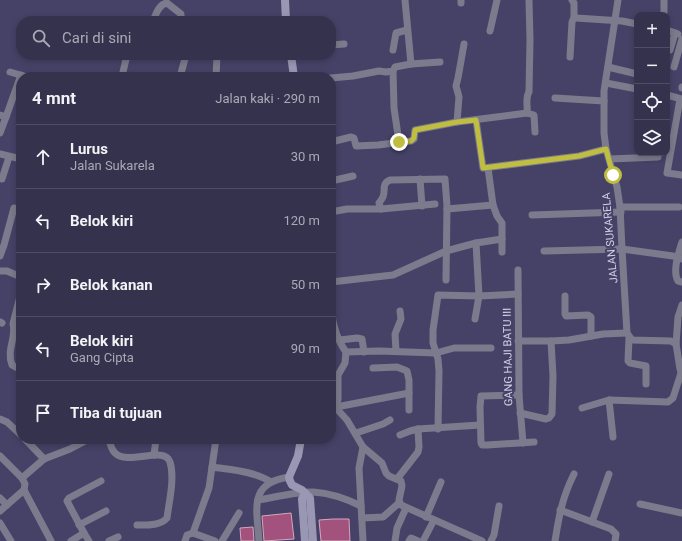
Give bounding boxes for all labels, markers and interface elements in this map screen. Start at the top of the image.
map controls [634,12,670,156]
button: + [634,12,670,48]
search box [16,16,336,60]
icon: search [30,27,52,49]
text: Cari di sini [62,29,132,47]
button: − [634,48,670,84]
button: locate [634,84,670,120]
text: 4 mnt [32,88,76,108]
text: Jalan kaki · 290 m [215,91,320,106]
button: layers [634,120,670,156]
route end [390,133,408,151]
text: Lurus [70,140,108,158]
icon: ahead [32,146,54,168]
text: 30 m [291,149,320,164]
text: Jalan Sukarela [70,158,155,173]
route start [604,166,622,184]
street label: JALAN SUKARELA [599,191,620,284]
icon: left [32,210,54,232]
text: Belok kiri [70,212,133,230]
text: 120 m [283,213,320,228]
icon: right [32,274,54,296]
text: Belok kanan [70,276,153,294]
text: 50 m [291,277,320,292]
street label: GANG HAJI BATU III [501,308,515,406]
text: Belok kiri [70,332,133,350]
icon: left [32,338,54,360]
text: 90 m [291,341,320,356]
text: Gang Cipta [70,350,134,365]
icon: arrive [32,402,54,424]
text: Tiba di tujuan [70,404,162,422]

